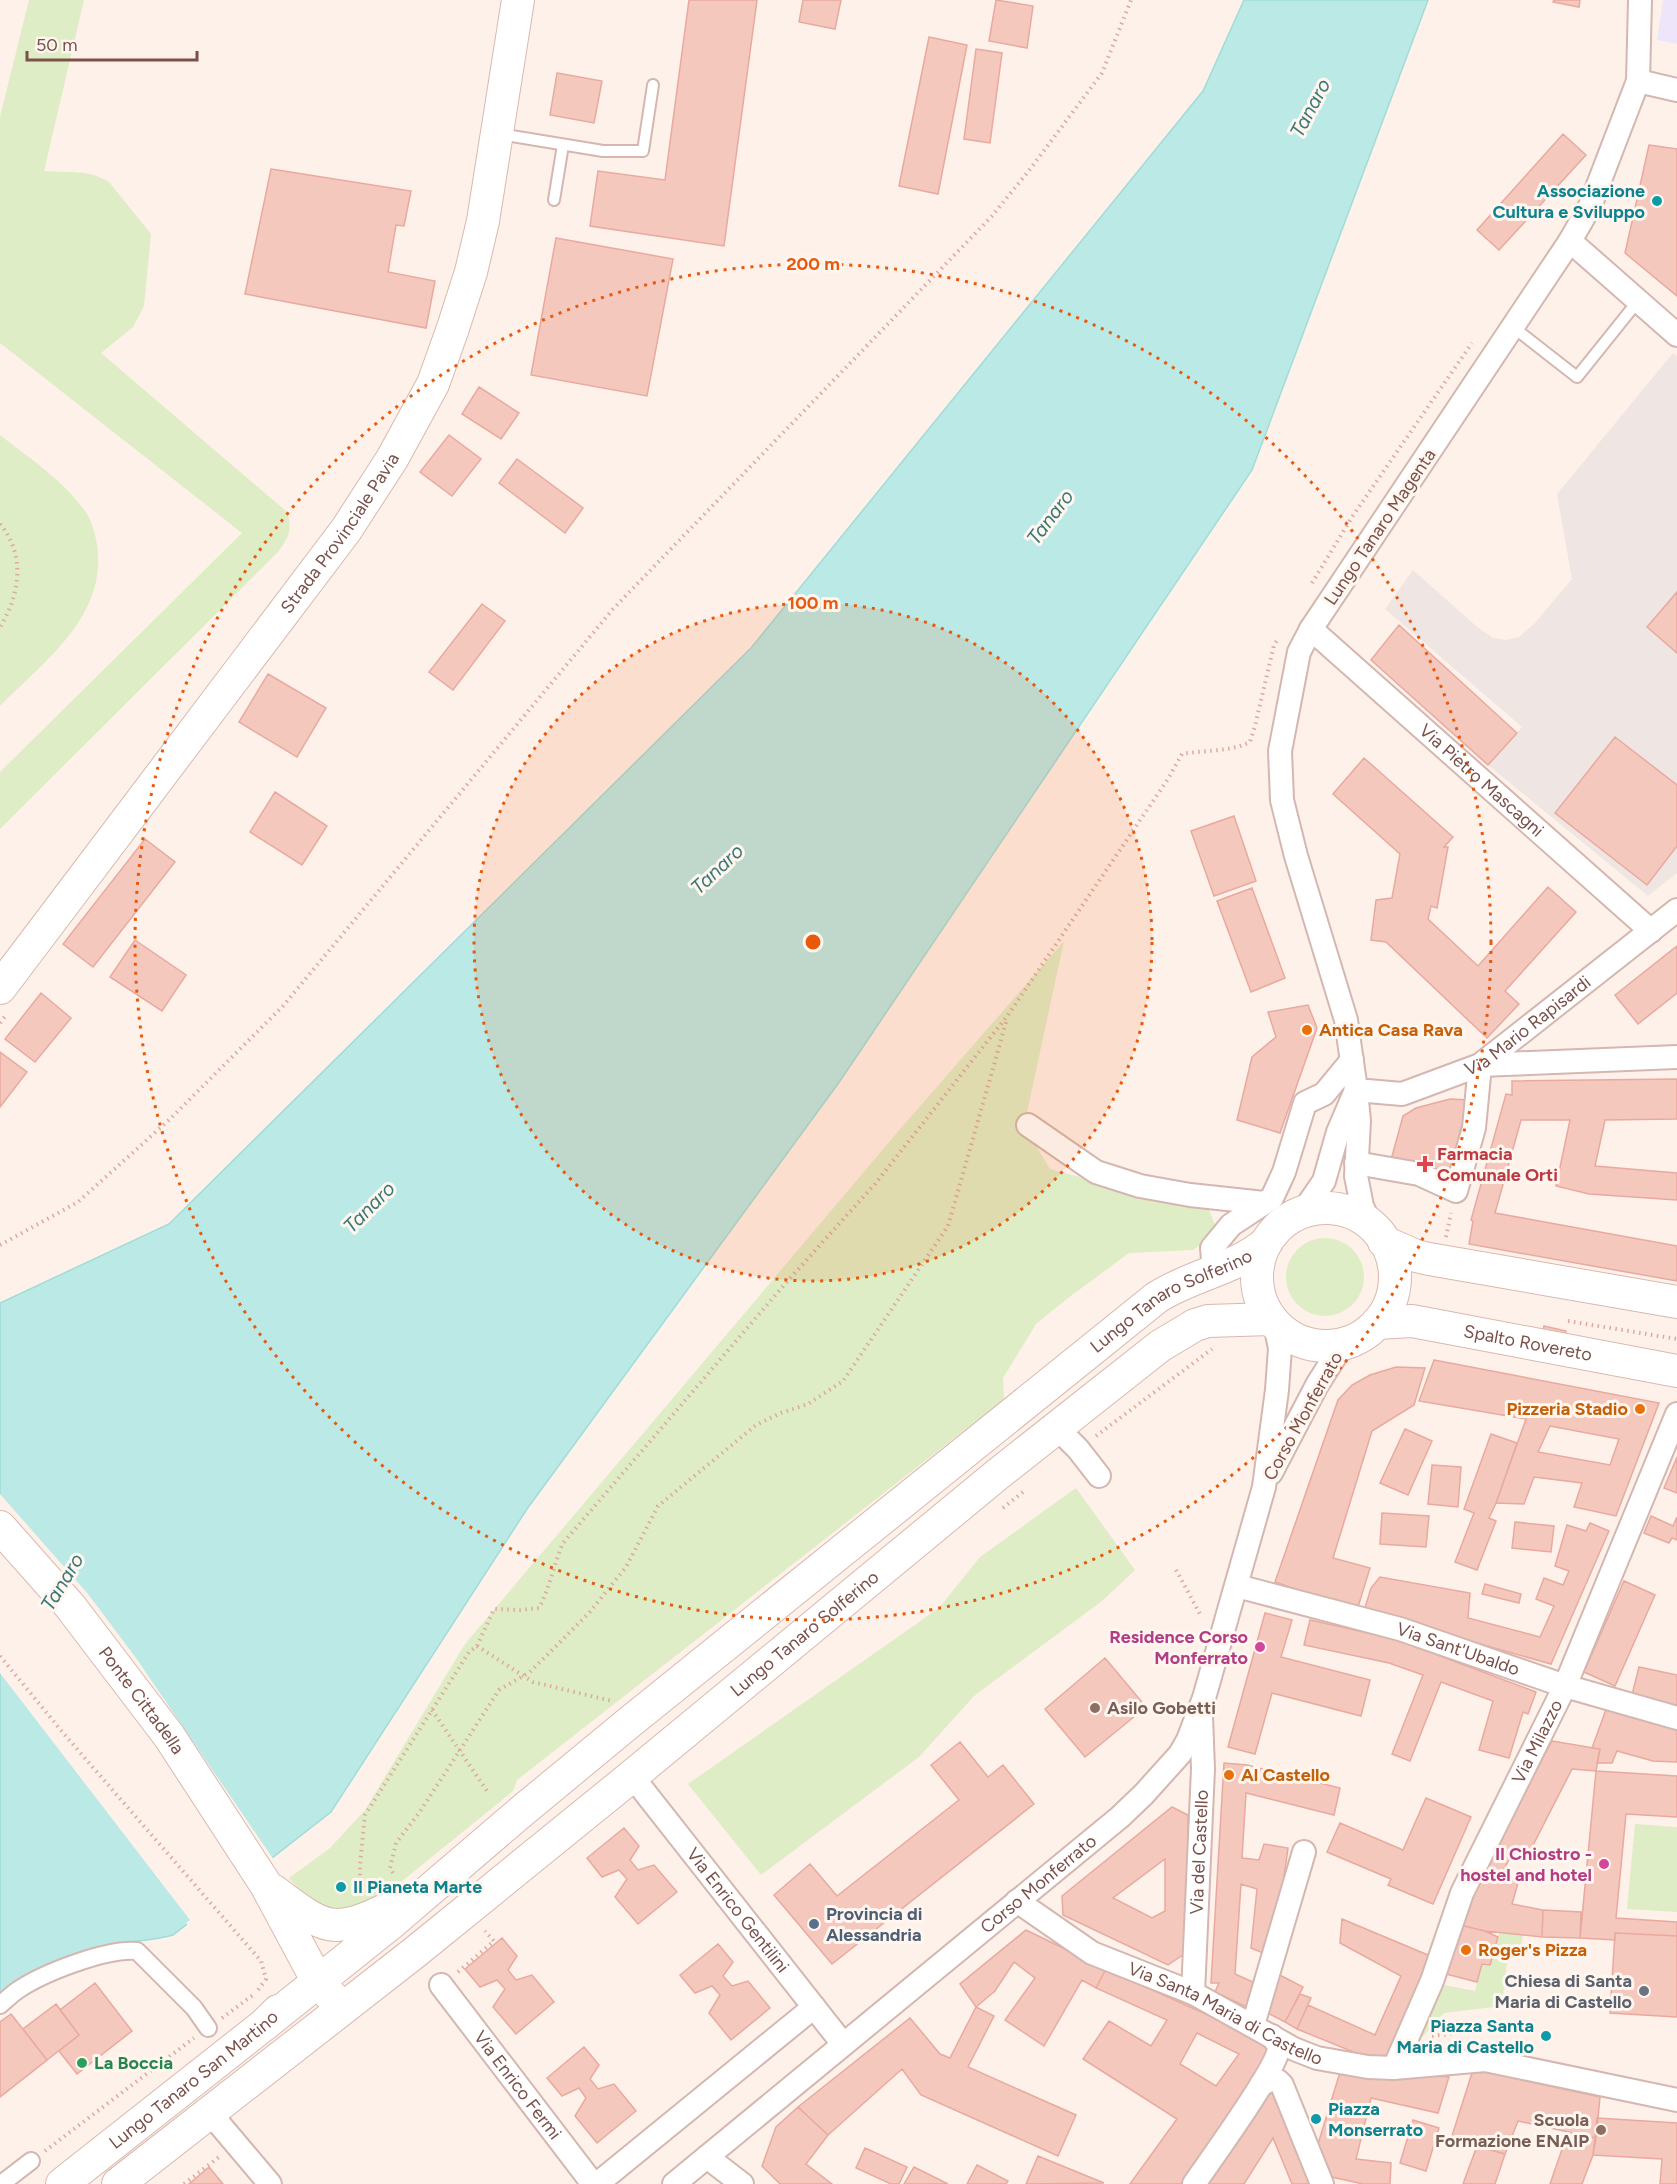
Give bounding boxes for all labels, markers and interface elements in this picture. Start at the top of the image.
scale bar [27,24,196,62]
text: 50 m [36,34,78,56]
water label: Tanaro [1285,74,1336,141]
place label: Associazione Cultura e Sviluppo [1492,180,1645,223]
marker: Associazione Cultura e Sviluppo [1650,194,1664,208]
text: 200 m [786,253,840,275]
street label: Lungo Tanaro Magenta [1319,445,1441,609]
street label: Strada Provinciale Pavia [276,449,404,618]
water label: Tanaro [1021,484,1079,549]
text: 100 m [788,592,838,614]
street label: Via Pietro Mascagni [1415,719,1548,841]
water label: Tanaro [686,839,748,899]
centre of rings [803,932,823,952]
street label: Via Mario Rapisardi [1462,971,1595,1081]
place label: Antica Casa Rava [1319,1019,1463,1041]
marker: Antica Casa Rava [1300,1023,1314,1037]
place label: Farmacia Comunale Orti [1437,1143,1558,1186]
marker: Farmacia Comunale Orti [1418,1157,1432,1171]
water label: Tanaro [338,1176,400,1238]
street label: Lungo Tanaro Solferino [1086,1244,1256,1358]
street label: Spalto Rovereto [1462,1320,1594,1366]
street label: Corso Monferrato [1259,1348,1347,1484]
place label: Pizzeria Stadio [1506,1398,1628,1420]
marker: Pizzeria Stadio [1633,1402,1647,1416]
water label: Tanaro [36,1549,89,1615]
street label: Lungo Tanaro Solferino [726,1566,883,1701]
street label: Via Sant'Ubaldo [1394,1618,1522,1680]
place label: Residence Corso Monferrato [1109,1626,1248,1669]
marker: Residence Corso Monferrato [1253,1640,1267,1654]
street label: Ponte Cittadella [94,1642,189,1758]
street label: Via Milazzo [1507,1696,1567,1787]
place label: Asilo Gobetti [1107,1697,1216,1719]
marker: Asilo Gobetti [1088,1701,1102,1715]
place label: Al Castello [1241,1764,1330,1786]
marker: Al Castello [1222,1768,1236,1782]
street label: Via del Castello [1186,1789,1213,1915]
street label: Corso Monferrato [976,1830,1101,1938]
street label: Via Enrico Gentilini [682,1843,794,1977]
place label: Il Chiostro - hostel and hotel [1460,1843,1592,1886]
marker: Il Chiostro - hostel and hotel [1597,1857,1611,1871]
place label: Il Pianeta Marte [353,1876,482,1898]
marker: Il Pianeta Marte [334,1880,348,1894]
place label: Provincia di Alessandria [826,1903,923,1946]
marker: Provincia di Alessandria [807,1917,821,1931]
place label: Roger's Pizza [1478,1939,1587,1961]
marker: Roger's Pizza [1459,1943,1473,1957]
street label: Via Santa Maria di Castello [1125,1957,1326,2070]
place label: Chiesa di Santa Maria di Castello [1494,1970,1632,2013]
marker: Chiesa di Santa Maria di Castello [1637,1984,1651,1998]
street label: Lungo Tanaro San Martino [105,2006,283,2154]
place label: Piazza Santa Maria di Castello [1396,2015,1534,2058]
street label: Via Enrico Fermi [469,2026,566,2144]
marker: Piazza Santa Maria di Castello [1539,2029,1553,2043]
place label: La Boccia [94,2052,173,2074]
marker: La Boccia [75,2056,89,2070]
place label: Piazza Monserrato [1328,2098,1423,2141]
place label: Scuola Formazione ENAIP [1435,2109,1589,2152]
marker: Piazza Monserrato [1309,2112,1323,2126]
marker: Scuola Formazione ENAIP [1594,2123,1608,2137]

